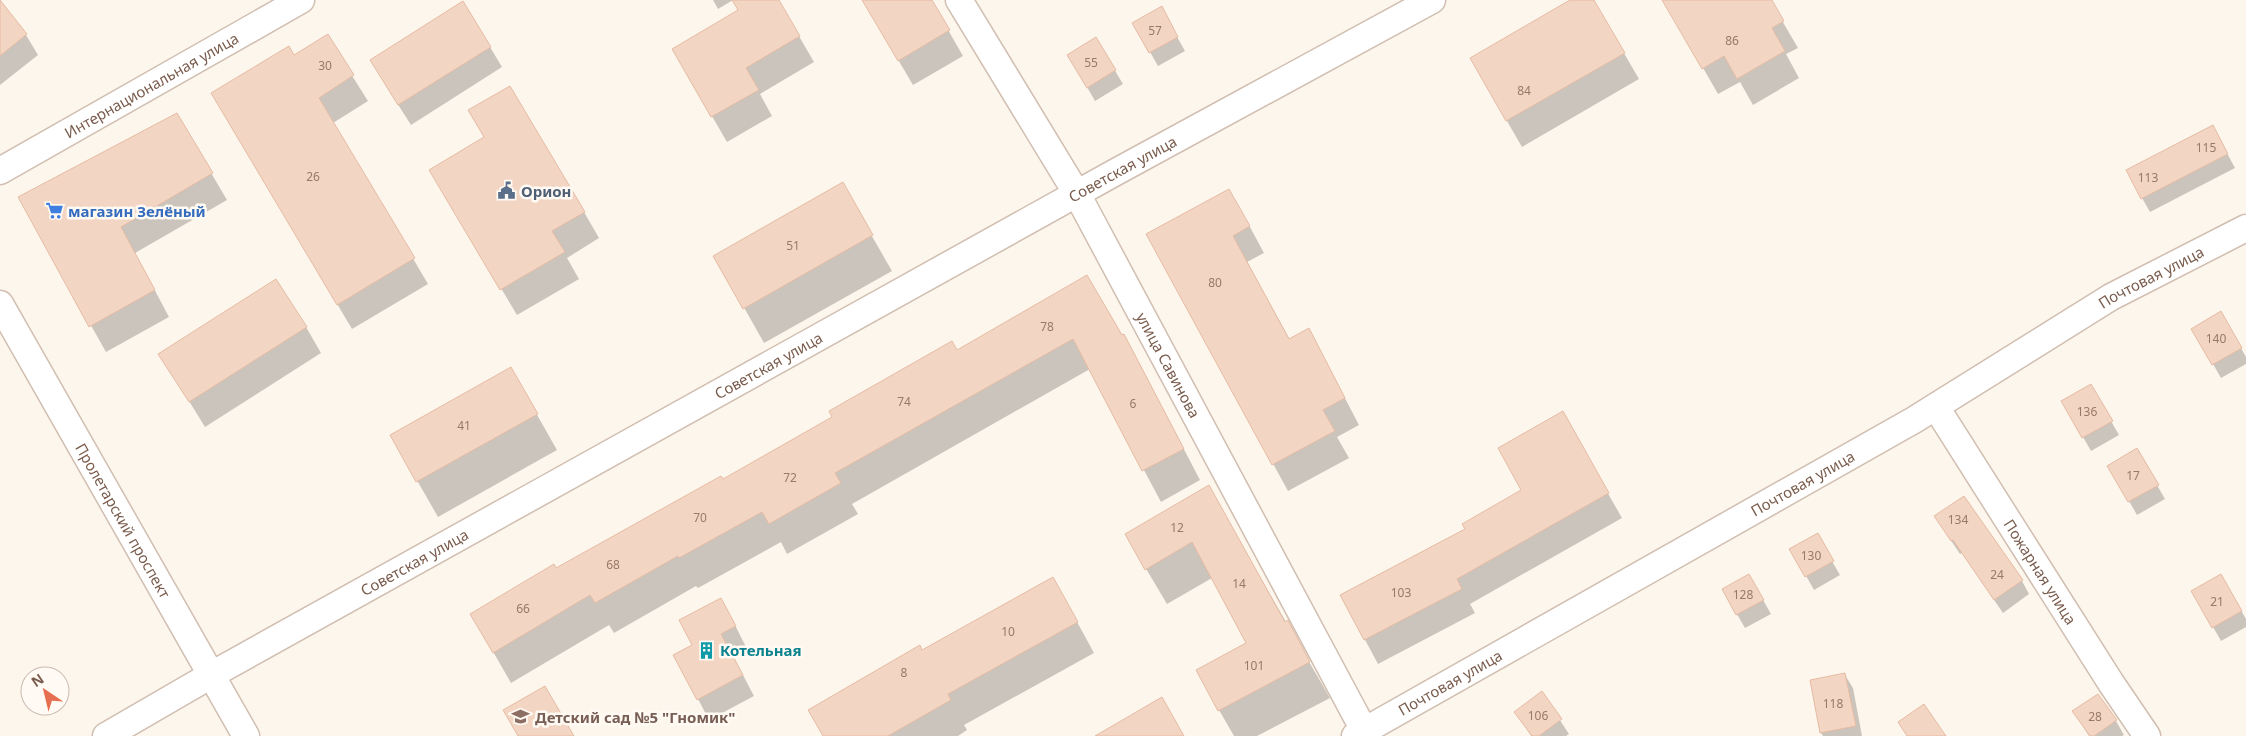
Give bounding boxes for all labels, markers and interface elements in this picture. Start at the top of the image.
house number: 57 [1148,22,1162,39]
street label: Интернациональная улица [61,28,242,142]
house number: 86 [1725,32,1739,49]
house number: 55 [1084,54,1098,71]
house number: 30 [318,57,332,74]
house number: 84 [1517,82,1531,99]
street label: Советская улица [1065,131,1180,206]
house number: 115 [2196,139,2216,156]
house number: 26 [306,168,320,185]
house number: 113 [2138,169,2158,186]
public building icon: Орион [497,181,517,201]
place label: Орион [521,181,571,201]
supermarket icon: магазин Зелёный [44,201,64,221]
place label: магазин Зелёный [68,201,206,221]
house number: 51 [786,237,800,254]
street label: Почтовая улица [2094,241,2207,313]
house number: 80 [1208,274,1222,291]
street label: улица Савинова [1132,309,1205,421]
house number: 78 [1040,318,1054,335]
street label: Советская улица [711,327,826,403]
house number: 140 [2206,330,2226,347]
house number: 74 [897,393,911,410]
house number: 6 [1130,395,1137,412]
house number: 136 [2077,403,2097,420]
house number: 41 [457,417,471,434]
street label: Пролетарский проспект [71,439,175,601]
street label: Почтовая улица [1747,446,1858,520]
house number: 17 [2126,467,2140,484]
house number: 72 [783,469,797,486]
house number: 70 [693,509,707,526]
house number: 134 [1948,511,1968,528]
street label: Пожарная улица [2000,515,2081,628]
house number: 12 [1170,519,1184,536]
street label: Советская улица [357,524,472,600]
house number: 130 [1801,547,1821,564]
house number: 68 [606,556,620,573]
house number: 24 [1990,566,2004,583]
house number: 14 [1232,575,1246,592]
house number: 103 [1391,584,1411,601]
house number: 128 [1733,586,1753,603]
house number: 21 [2210,593,2224,610]
house number: 66 [516,600,530,617]
house number: 10 [1001,623,1015,640]
building icon: Котельная [696,640,716,660]
place label: Котельная [720,640,802,660]
street label: Почтовая улица [1394,645,1505,720]
house number: 101 [1244,657,1264,674]
house number: 8 [901,664,908,681]
north arrow [20,666,70,716]
text: N [27,669,47,691]
house number: 118 [1823,695,1843,712]
school or university icon: Детский сад №5 "Гномик" [511,707,531,727]
place label: Детский сад №5 "Гномик" [535,707,735,727]
house number: 106 [1528,707,1548,724]
house number: 28 [2088,708,2102,725]

